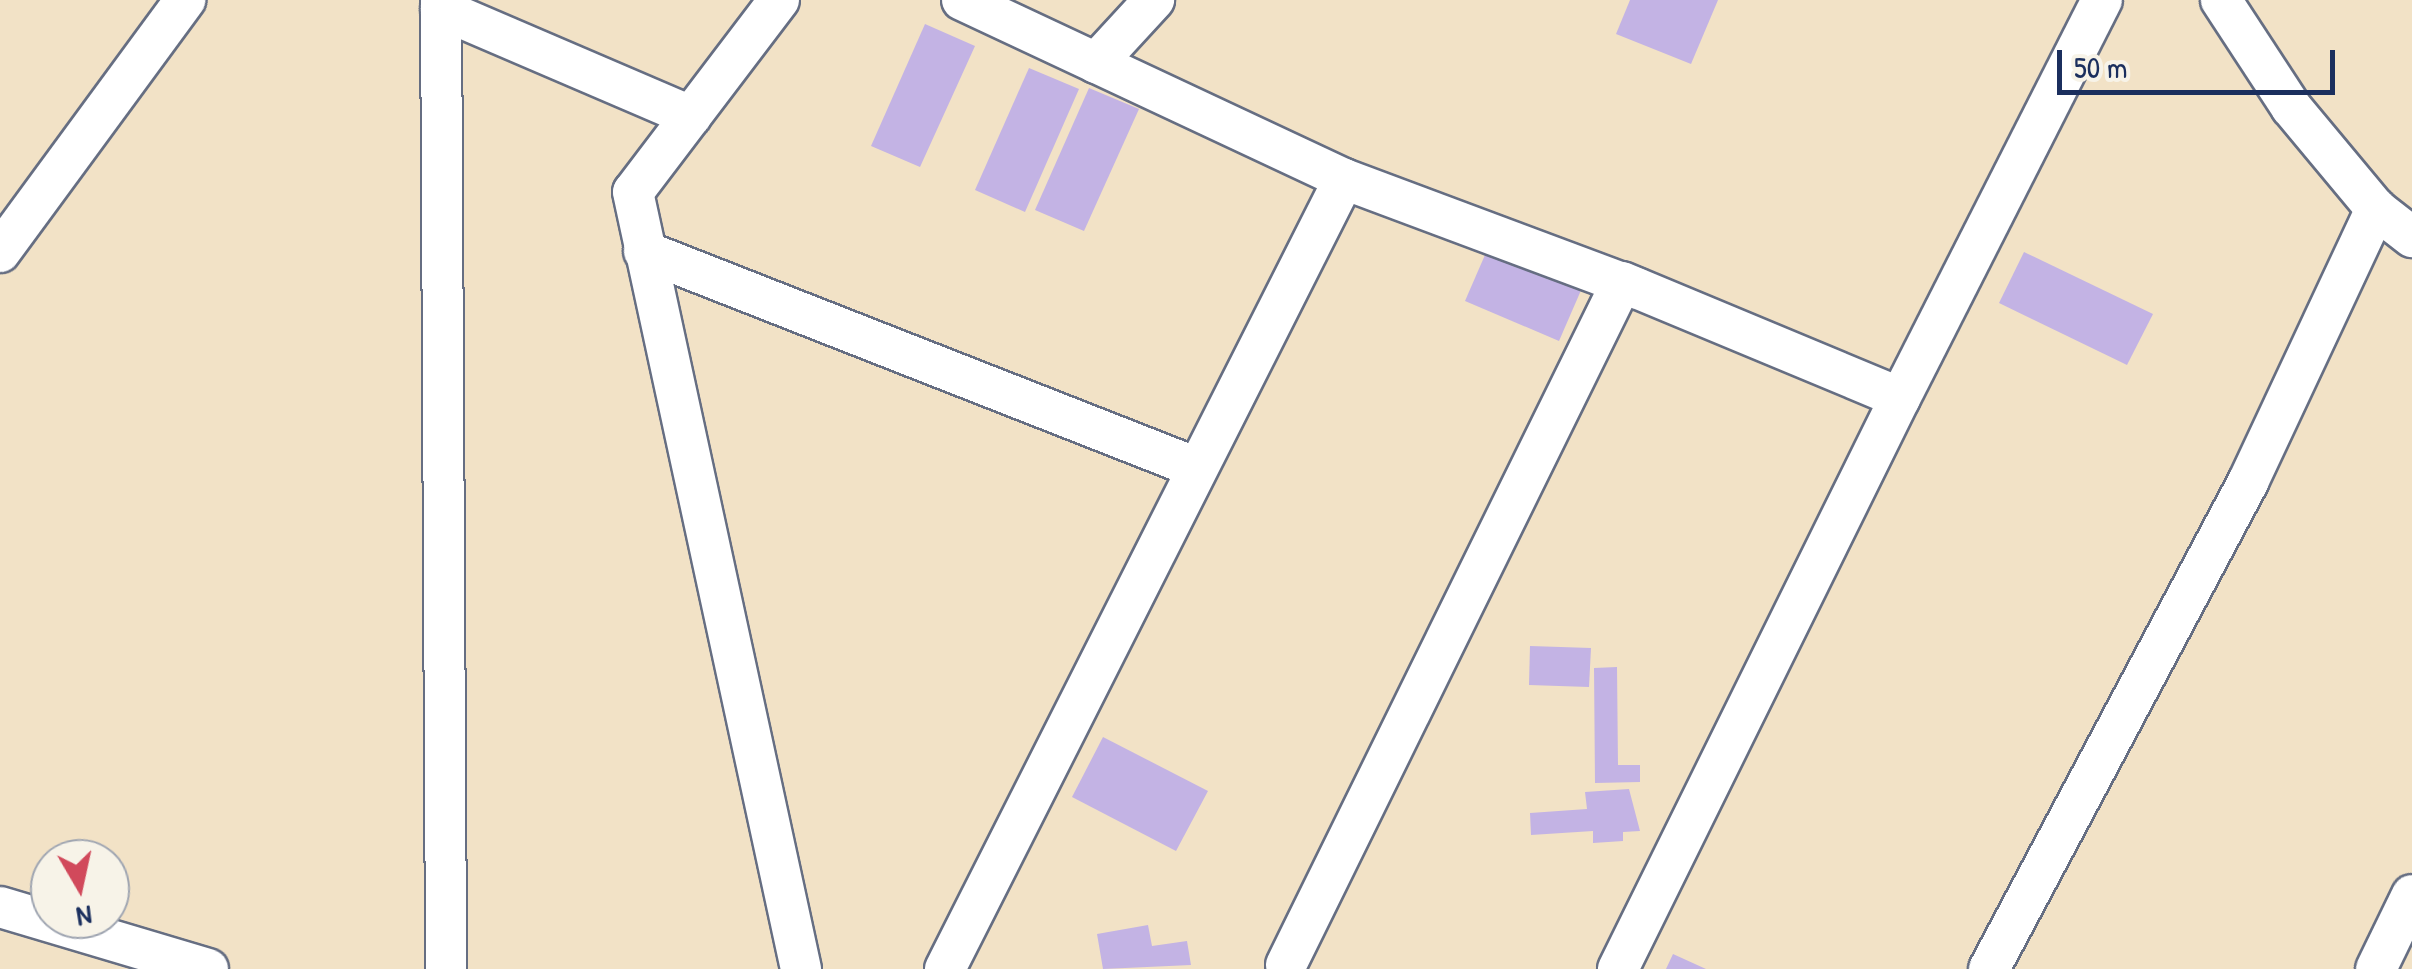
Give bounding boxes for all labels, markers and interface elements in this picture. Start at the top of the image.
scale bar [2062,30,2340,92]
text: 50 m [2074,47,2127,87]
north arrow [30,839,130,939]
text: N [74,897,95,937]

